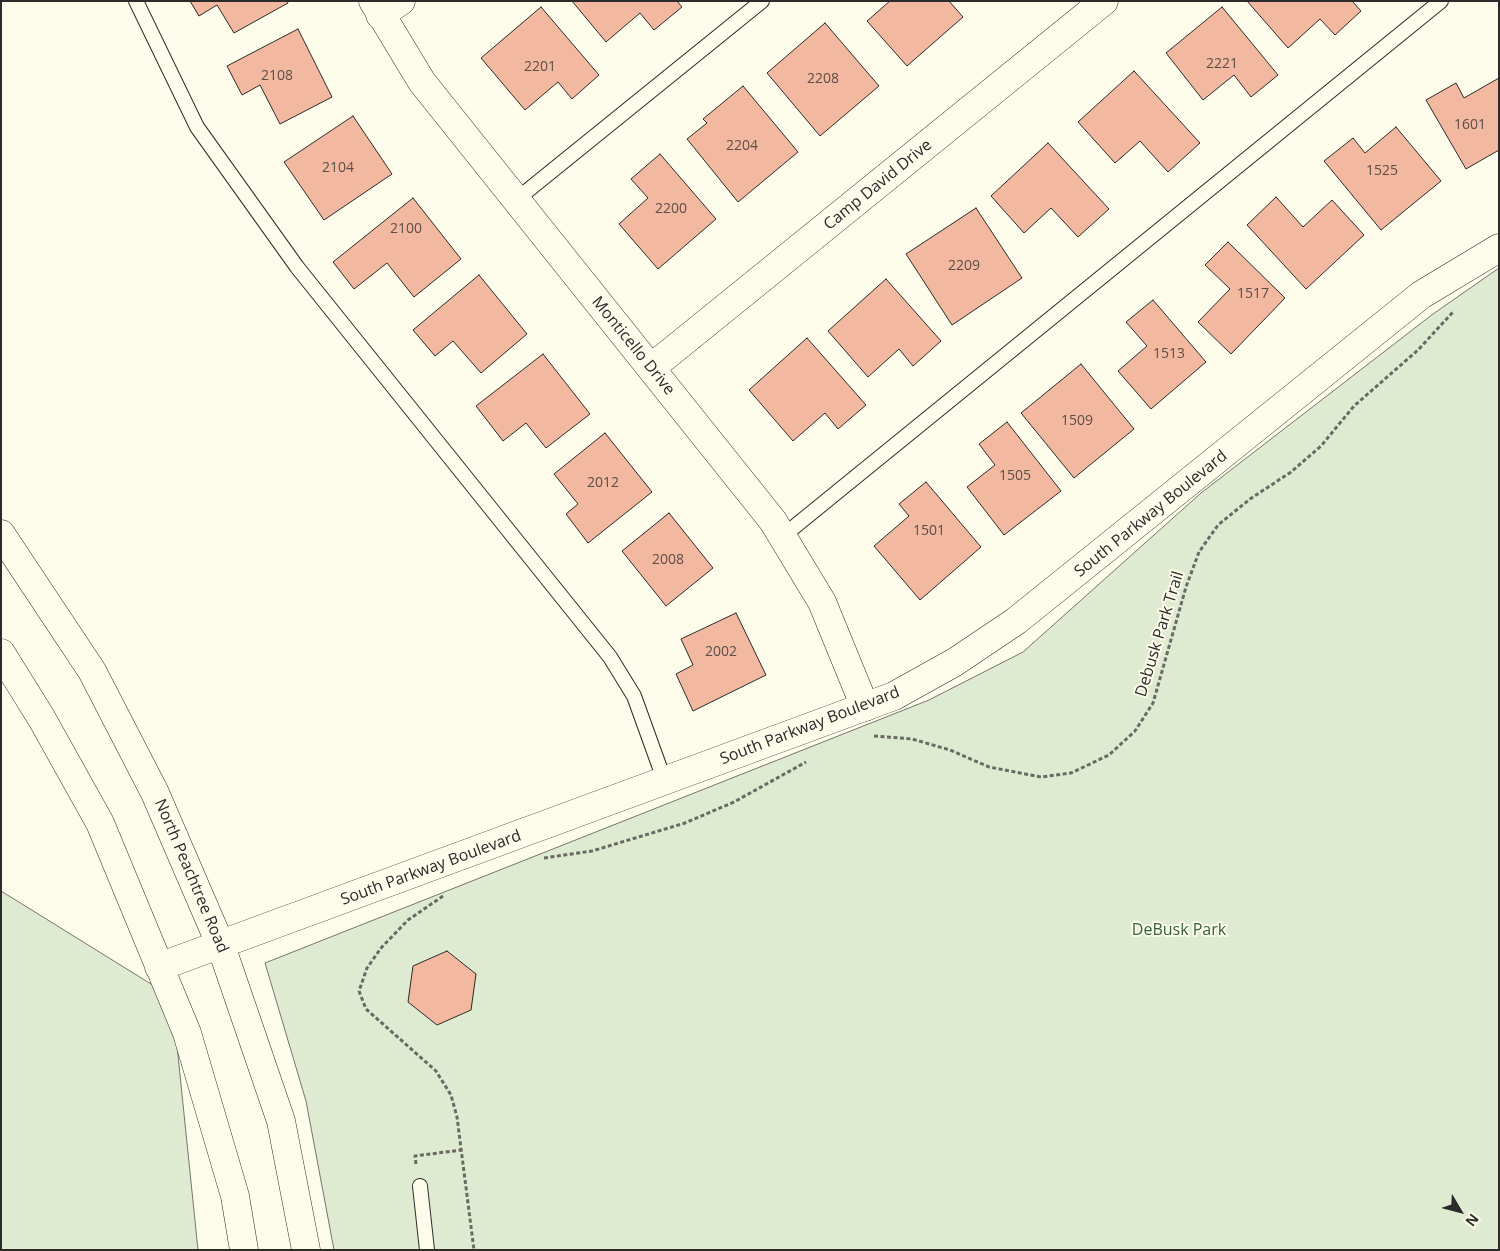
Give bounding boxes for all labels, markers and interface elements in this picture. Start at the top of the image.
house number: 2221 [1206,56,1238,72]
house number: 2201 [524,59,556,75]
house number: 2108 [261,68,293,84]
house number: 2208 [807,71,839,87]
house number: 1601 [1454,117,1486,133]
street label: Camp David Drive [820,136,936,234]
house number: 2204 [726,138,758,154]
house number: 2104 [322,160,354,176]
house number: 1525 [1366,163,1398,179]
house number: 2200 [655,201,687,217]
house number: 2100 [390,221,422,237]
house number: 2209 [948,258,980,274]
house number: 1517 [1237,286,1269,302]
street label: Monticello Drive [587,293,679,399]
house number: 1513 [1153,346,1185,362]
house number: 1509 [1061,413,1093,429]
street label: South Parkway Boulevard [1071,446,1231,582]
house number: 1505 [999,468,1031,484]
house number: 2012 [587,475,619,491]
house number: 1501 [913,523,945,539]
house number: 2008 [652,552,684,568]
street label: Debusk Park Trail [1132,569,1188,699]
house number: 2002 [705,644,737,660]
street label: South Parkway Boulevard [717,683,903,769]
street label: North Peachtree Road [150,796,232,956]
street label: South Parkway Boulevard [338,826,524,910]
park label: DeBusk Park [1132,920,1226,940]
north arrow [1435,1186,1485,1236]
text: N [1461,1210,1483,1231]

